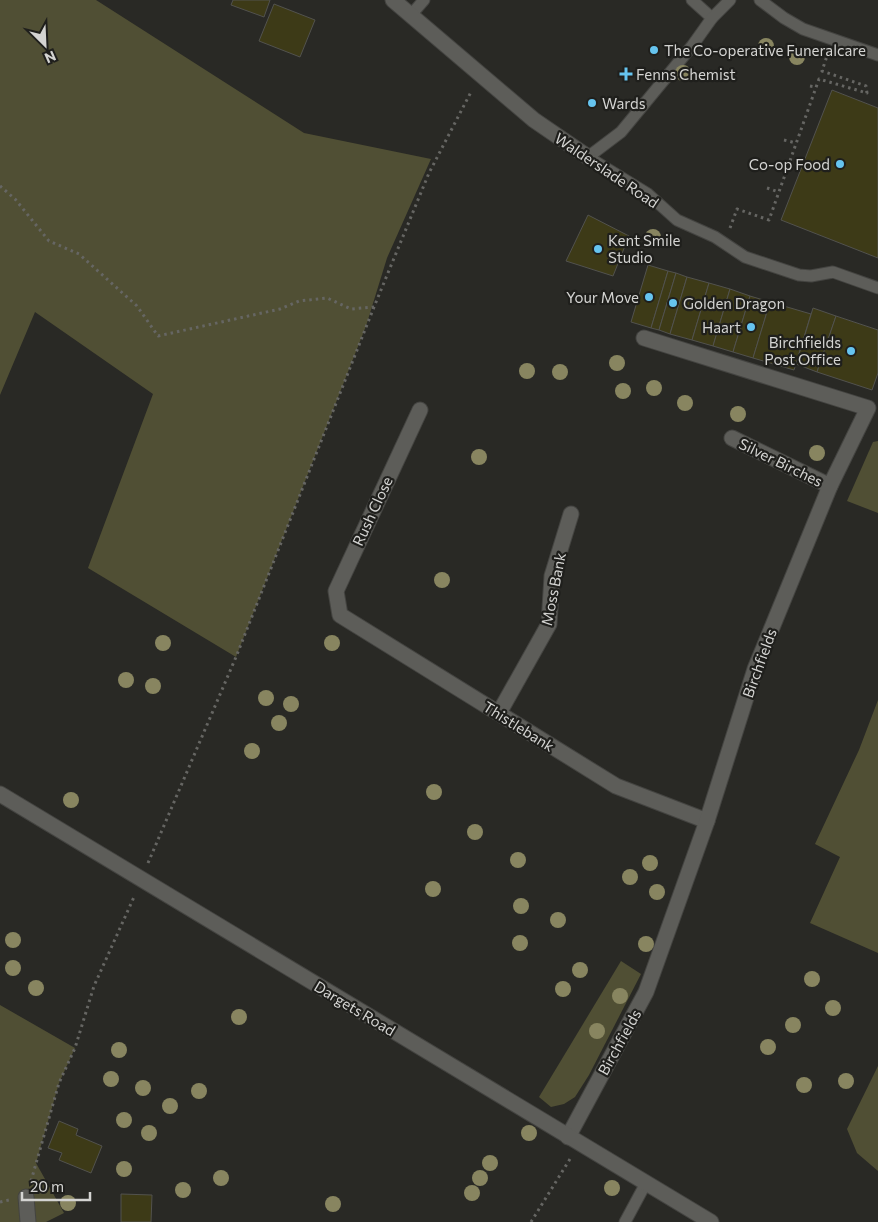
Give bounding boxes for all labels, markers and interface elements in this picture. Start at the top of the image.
north arrow [20,20,70,70]
place label: The Co-operative Funeralcare [664,41,866,59]
marker: The Co-operative Funeralcare [648,44,660,56]
text: N [42,47,59,67]
place label: Fenns Chemist [636,65,736,83]
marker: Fenns Chemist [620,68,632,80]
place label: Wards [602,94,646,112]
marker: Wards [586,97,598,109]
street label: Walderslade Road [552,129,662,211]
place label: Co-op Food [749,155,830,173]
marker: Co-op Food [834,158,846,170]
place label: Kent Smile Studio [608,231,681,266]
marker: Kent Smile Studio [592,243,604,255]
place label: Your Move [566,288,639,306]
marker: Your Move [643,291,655,303]
place label: Golden Dragon [683,294,785,312]
marker: Golden Dragon [667,297,679,309]
place label: Haart [702,318,741,336]
marker: Haart [745,321,757,333]
place label: Birchfields Post Office [764,333,841,368]
marker: Birchfields Post Office [845,345,857,357]
street label: Silver Birches [736,434,826,490]
street label: Rush Close [348,473,396,548]
street label: Moss Bank [537,551,569,627]
street label: Birchfields [738,626,780,700]
street label: Thistlebank [480,697,558,755]
street label: Dargets Road [311,977,399,1039]
street label: Birchfields [594,1006,644,1078]
scale bar [22,1170,90,1202]
text: 20 m [30,1177,64,1195]

